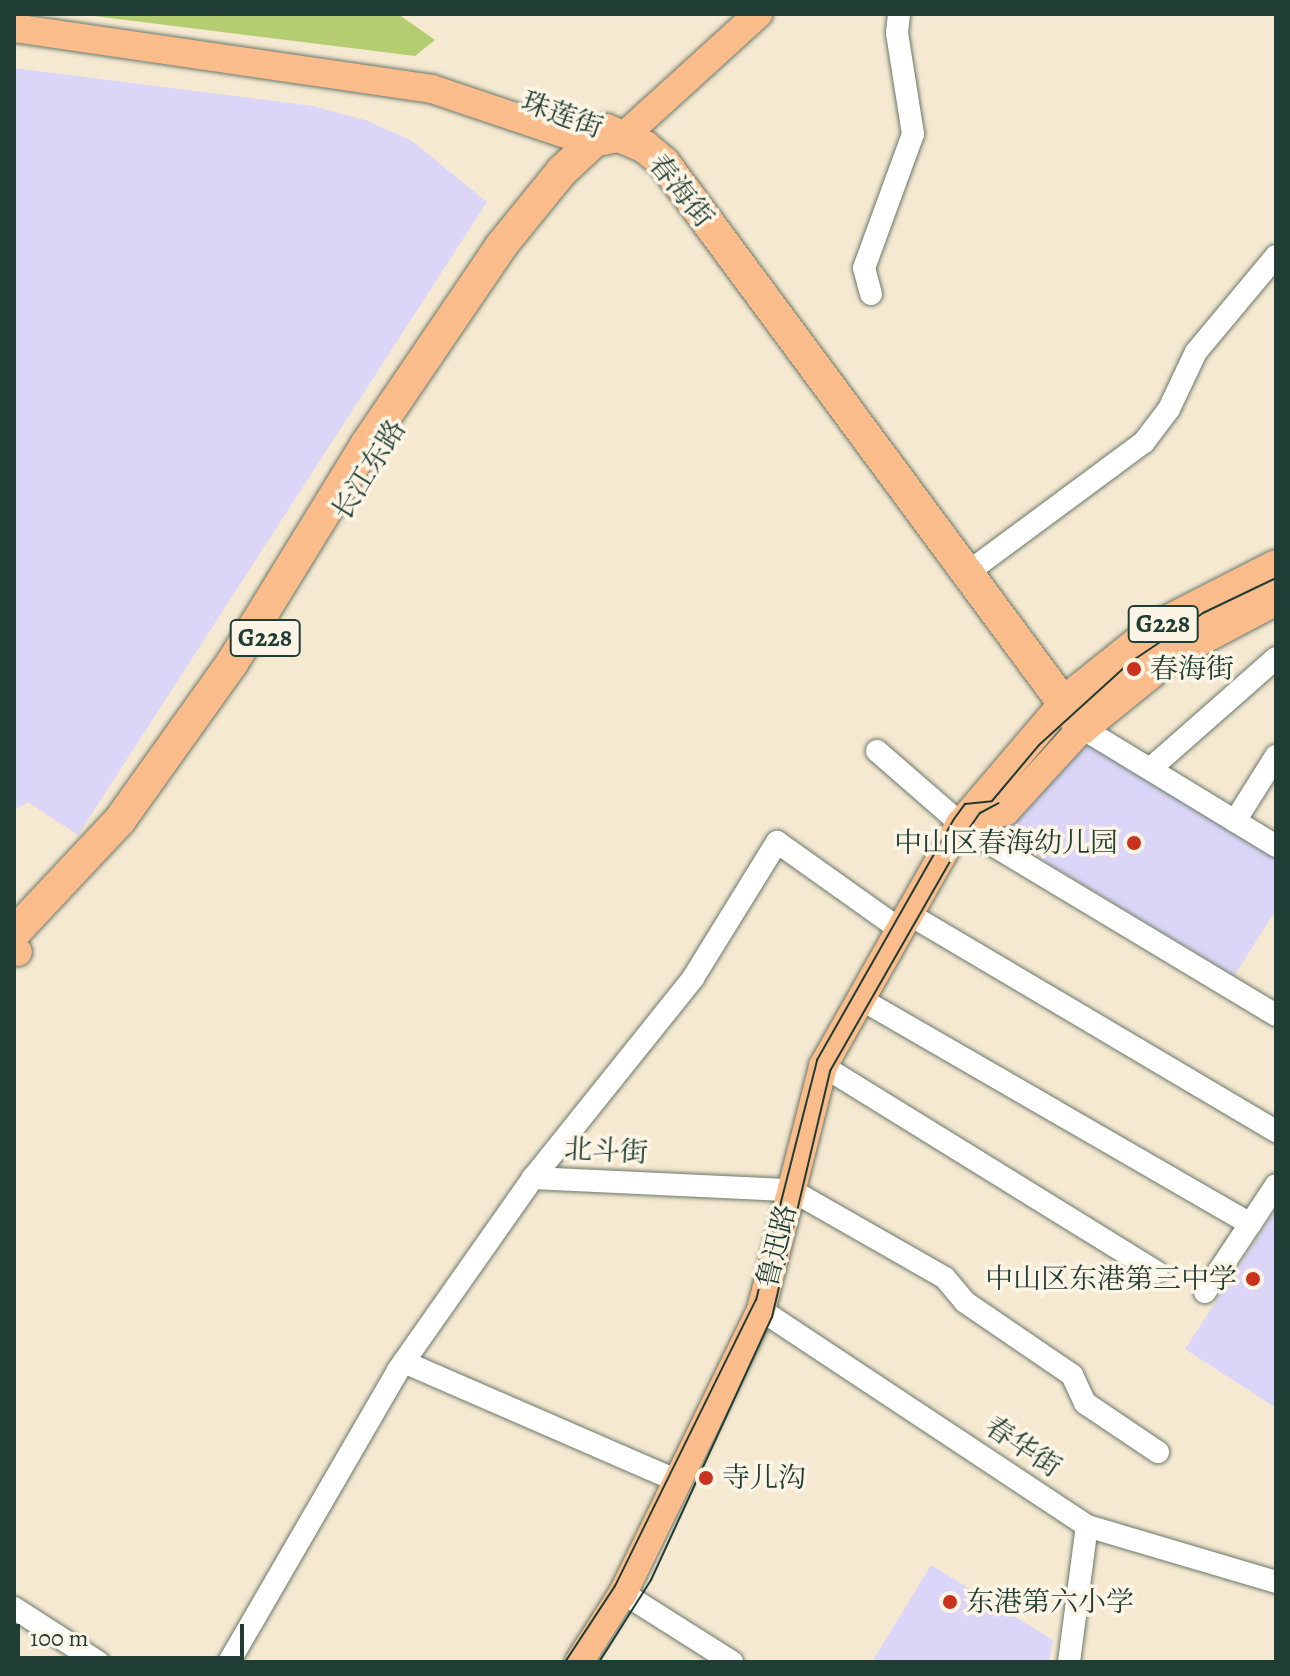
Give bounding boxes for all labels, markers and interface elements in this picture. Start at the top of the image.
street label: 珠莲街 [517,85,607,145]
street label: 春海街 [642,148,720,234]
street label: 长江东路 [325,414,413,526]
road number: G228 [1127,602,1199,646]
road number: G228 [229,616,301,660]
place label: 春海街 [1150,652,1234,686]
marker: 春海街 [1125,660,1143,678]
place label: 中山区春海幼儿园 [894,826,1118,860]
marker: 中山区春海幼儿园 [1125,834,1143,852]
street label: 北斗街 [563,1132,649,1170]
street label: 鲁迅路 [751,1201,803,1291]
place label: 中山区东港第三中学 [985,1262,1237,1296]
marker: 中山区东港第三中学 [1244,1270,1262,1288]
street label: 春华街 [979,1410,1067,1484]
place label: 寺儿沟 [722,1461,806,1495]
marker: 寺儿沟 [697,1469,715,1487]
place label: 东港第六小学 [966,1585,1134,1619]
marker: 东港第六小学 [941,1593,959,1611]
scale bar [20,1608,248,1658]
text: 100 m [30,1622,89,1654]

